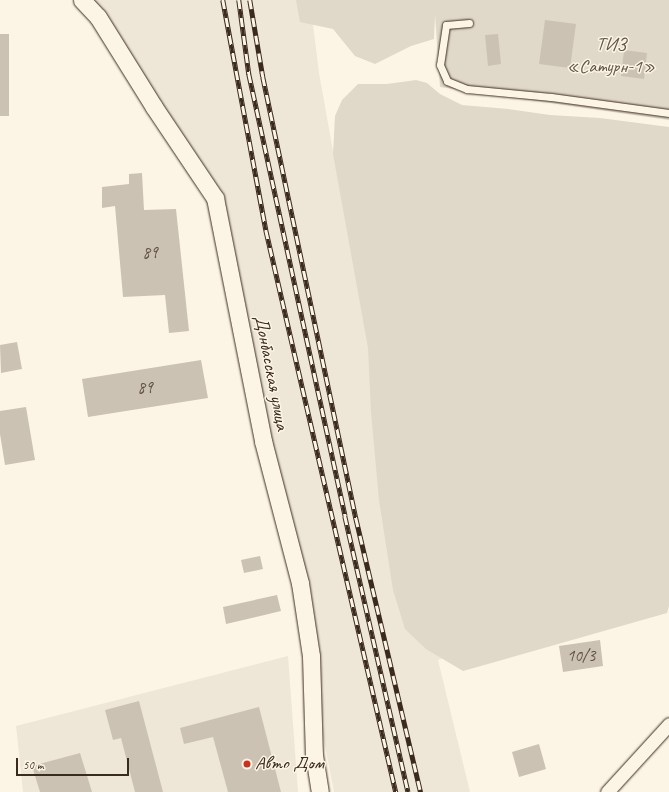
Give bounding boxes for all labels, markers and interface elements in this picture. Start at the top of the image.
park label: ТИЗ «Сатурн-1» [567,34,655,78]
house number: 89 [142,243,158,263]
street label: Донбасская улица [249,313,293,433]
house number: 89 [137,378,153,398]
house number: 10/3 [567,646,595,666]
scale bar [18,750,131,776]
place label: Авто Дом [255,753,324,775]
text: 50 m [23,757,43,773]
marker: Авто Дом [242,759,252,769]

